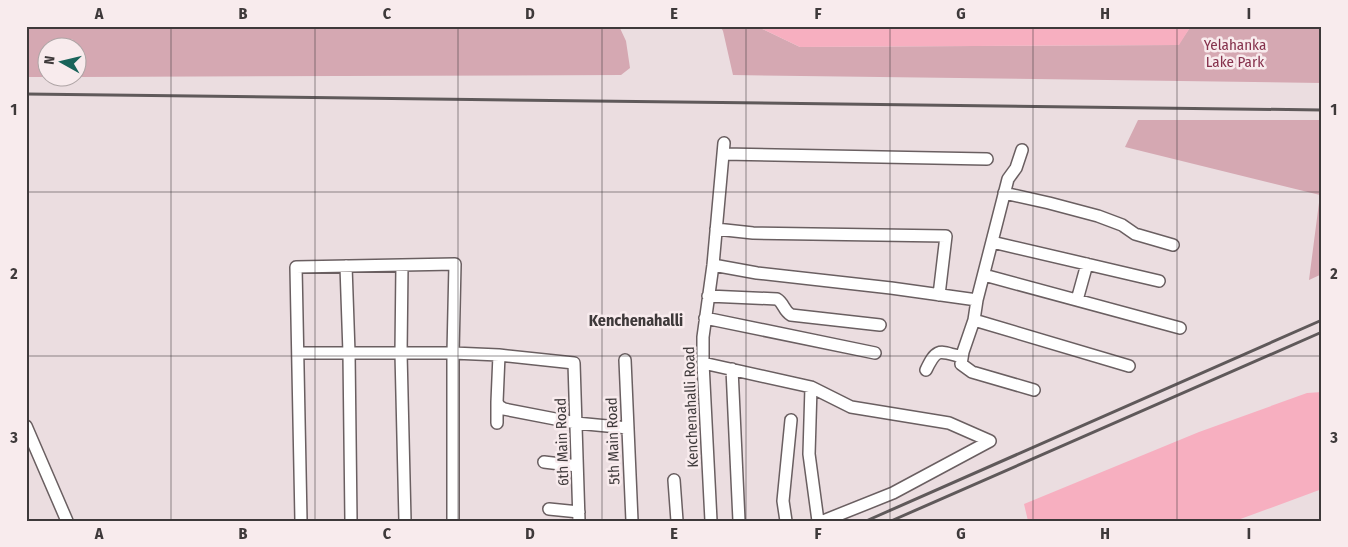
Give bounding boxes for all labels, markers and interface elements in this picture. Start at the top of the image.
text: A [94,4,104,23]
text: B [239,4,248,23]
text: C [383,4,392,23]
text: D [525,4,535,23]
text: E [670,4,678,23]
text: F [814,4,822,23]
text: G [956,4,966,23]
text: H [1100,4,1110,23]
text: I [1247,4,1251,23]
park label: Yelahanka Lake Park [1204,36,1266,71]
north arrow [38,38,88,88]
text: N [41,55,59,66]
text: 1 [11,100,17,119]
text: 1 [1331,100,1337,119]
text: 2 [9,264,18,283]
text: 2 [1329,264,1338,283]
district label: Kenchenahalli [589,311,683,330]
street label: Kenchenahalli Road [680,346,702,468]
street label: 5th Main Road [602,397,624,485]
street label: 6th Main Road [551,398,573,486]
text: 3 [9,428,18,447]
text: 3 [1329,428,1338,447]
text: A [94,524,104,543]
text: B [239,524,248,543]
text: C [383,524,392,543]
text: D [525,524,535,543]
text: E [670,524,678,543]
text: F [814,524,822,543]
text: G [956,524,966,543]
text: H [1100,524,1110,543]
text: I [1247,524,1251,543]

